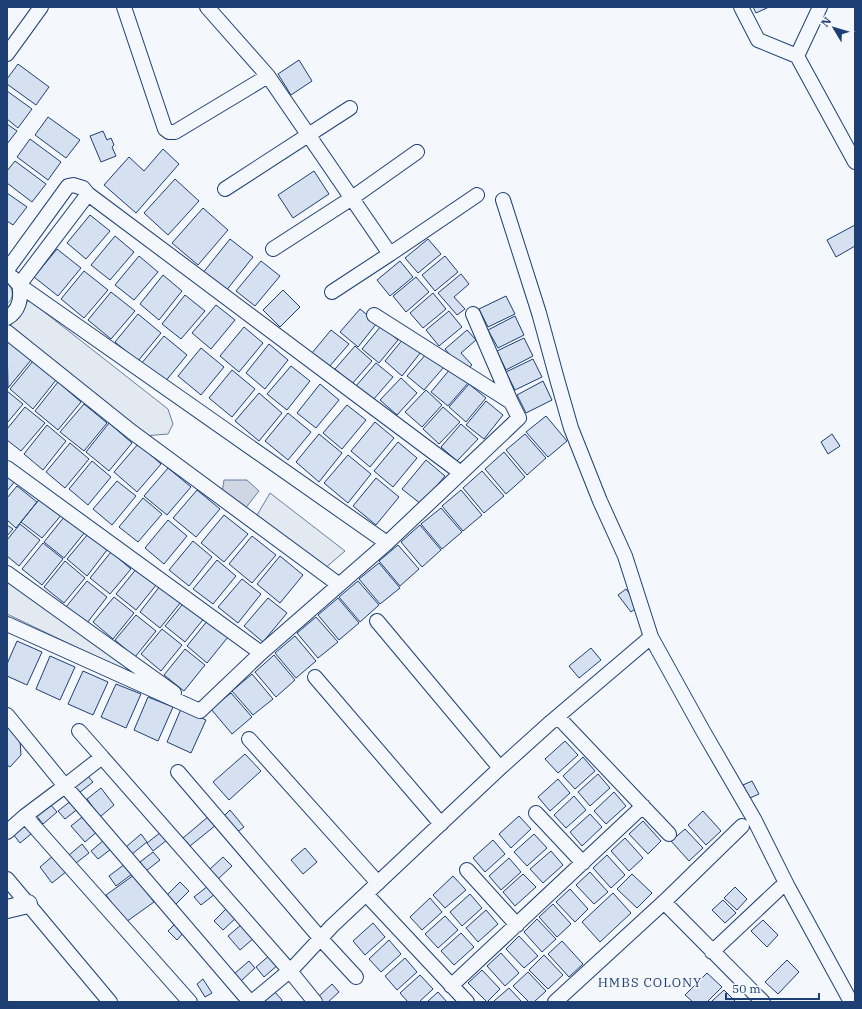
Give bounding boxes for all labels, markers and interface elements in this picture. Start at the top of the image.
north arrow [814,8,854,48]
text: N [818,14,834,30]
district label: HMBS COLONY [598,974,702,991]
scale bar [726,975,819,1001]
text: 50 m [732,981,761,996]

